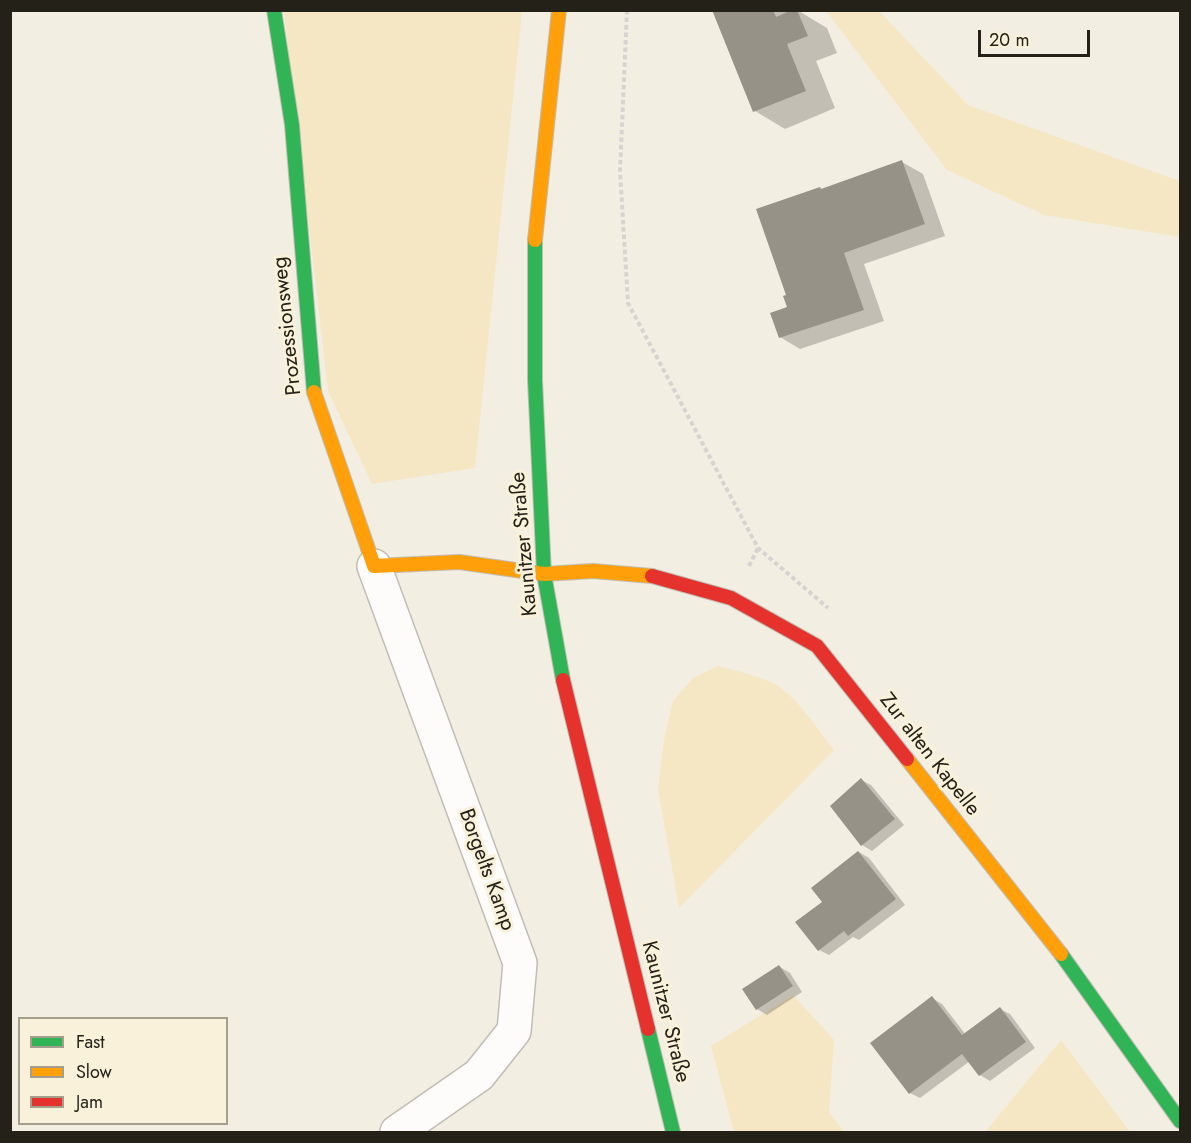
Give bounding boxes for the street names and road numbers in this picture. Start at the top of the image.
street label: Prozessionsweg [268,255,308,397]
street label: Kaunitzer Straße [506,471,544,617]
street label: Zur alten Kapelle [873,689,985,821]
street label: Borgelts Kamp [452,806,520,934]
street label: Kaunitzer Straße [635,939,695,1085]

